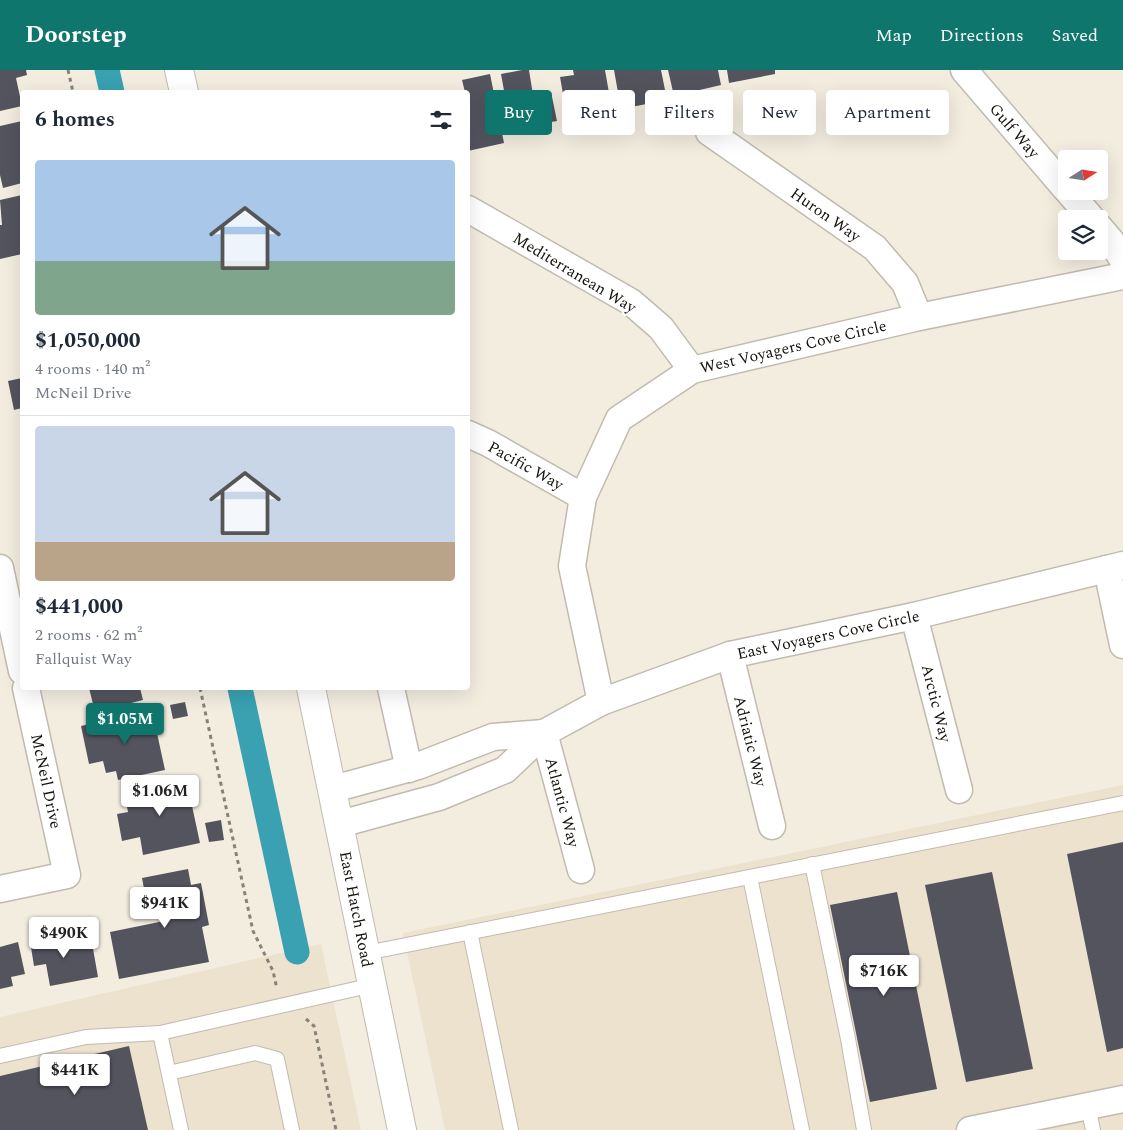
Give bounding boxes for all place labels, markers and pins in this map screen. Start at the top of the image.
pin: $1.05M [84,702,166,745]
pin: $1.06M [119,774,201,817]
pin: $941K [130,886,200,929]
pin: $490K [29,916,99,959]
pin: $716K [849,954,919,997]
pin: $441K [40,1054,110,1096]

